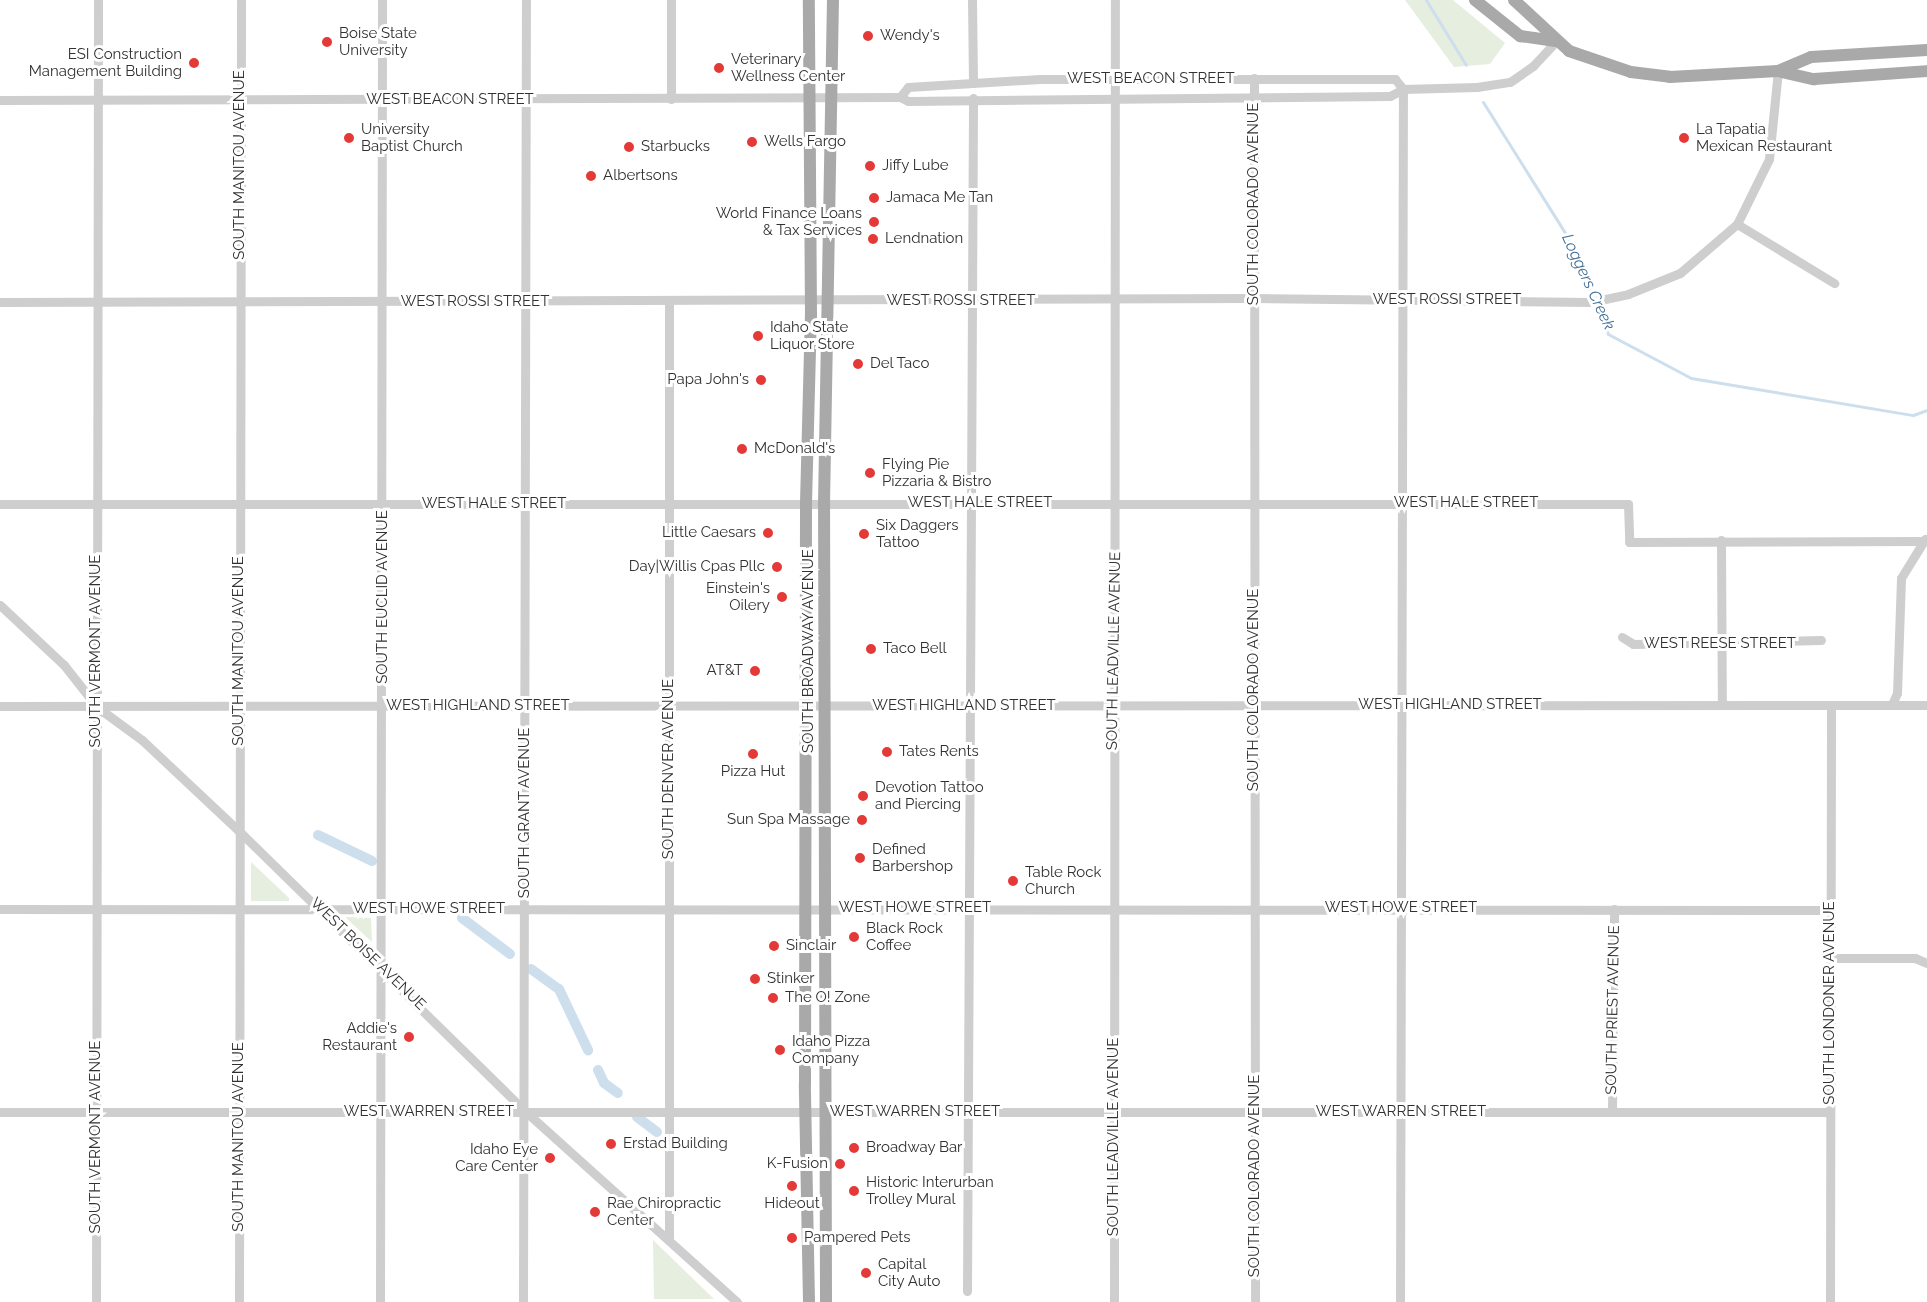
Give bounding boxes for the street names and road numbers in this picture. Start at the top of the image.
street label: SOUTH MANITOU AVENUE [231,70,249,260]
street label: WEST BEACON STREET [1067,70,1235,88]
street label: WEST BEACON STREET [366,91,534,109]
street label: SOUTH COLORADO AVENUE [1245,102,1263,306]
street label: WEST ROSSI STREET [1372,291,1522,309]
street label: WEST ROSSI STREET [886,292,1036,310]
street label: WEST ROSSI STREET [400,293,550,311]
street label: WEST HALE STREET [907,494,1053,512]
street label: WEST HALE STREET [1393,494,1539,512]
street label: WEST HALE STREET [421,495,567,513]
street label: SOUTH EUCLID AVENUE [374,510,392,684]
street label: SOUTH BROADWAY AVENUE [800,549,818,753]
street label: SOUTH LEADVILLE AVENUE [1103,551,1125,751]
street label: SOUTH VERMONT AVENUE [87,554,105,748]
street label: SOUTH MANITOU AVENUE [230,556,248,746]
street label: SOUTH COLORADO AVENUE [1245,588,1263,792]
street label: WEST REESE STREET [1644,635,1796,653]
street label: SOUTH DENVER AVENUE [660,679,678,859]
street label: WEST HIGHLAND STREET [1358,696,1542,714]
street label: WEST HIGHLAND STREET [386,697,570,715]
street label: WEST HIGHLAND STREET [872,697,1056,715]
street label: SOUTH GRANT AVENUE [516,727,534,899]
street label: WEST BOISE AVENUE [306,894,430,1014]
street label: WEST HOWE STREET [839,899,991,917]
street label: WEST HOWE STREET [1325,899,1477,917]
street label: WEST HOWE STREET [353,900,505,918]
street label: SOUTH LONDONER AVENUE [1821,901,1839,1105]
street label: SOUTH PRIEST AVENUE [1603,925,1623,1095]
street label: SOUTH LEADVILLE AVENUE [1105,1037,1123,1237]
street label: SOUTH VERMONT AVENUE [87,1040,105,1234]
street label: SOUTH MANITOU AVENUE [230,1042,248,1232]
street label: SOUTH COLORADO AVENUE [1246,1074,1264,1278]
street label: WEST WARREN STREET [343,1103,515,1121]
street label: WEST WARREN STREET [829,1103,1001,1121]
street label: WEST WARREN STREET [1315,1103,1487,1121]

